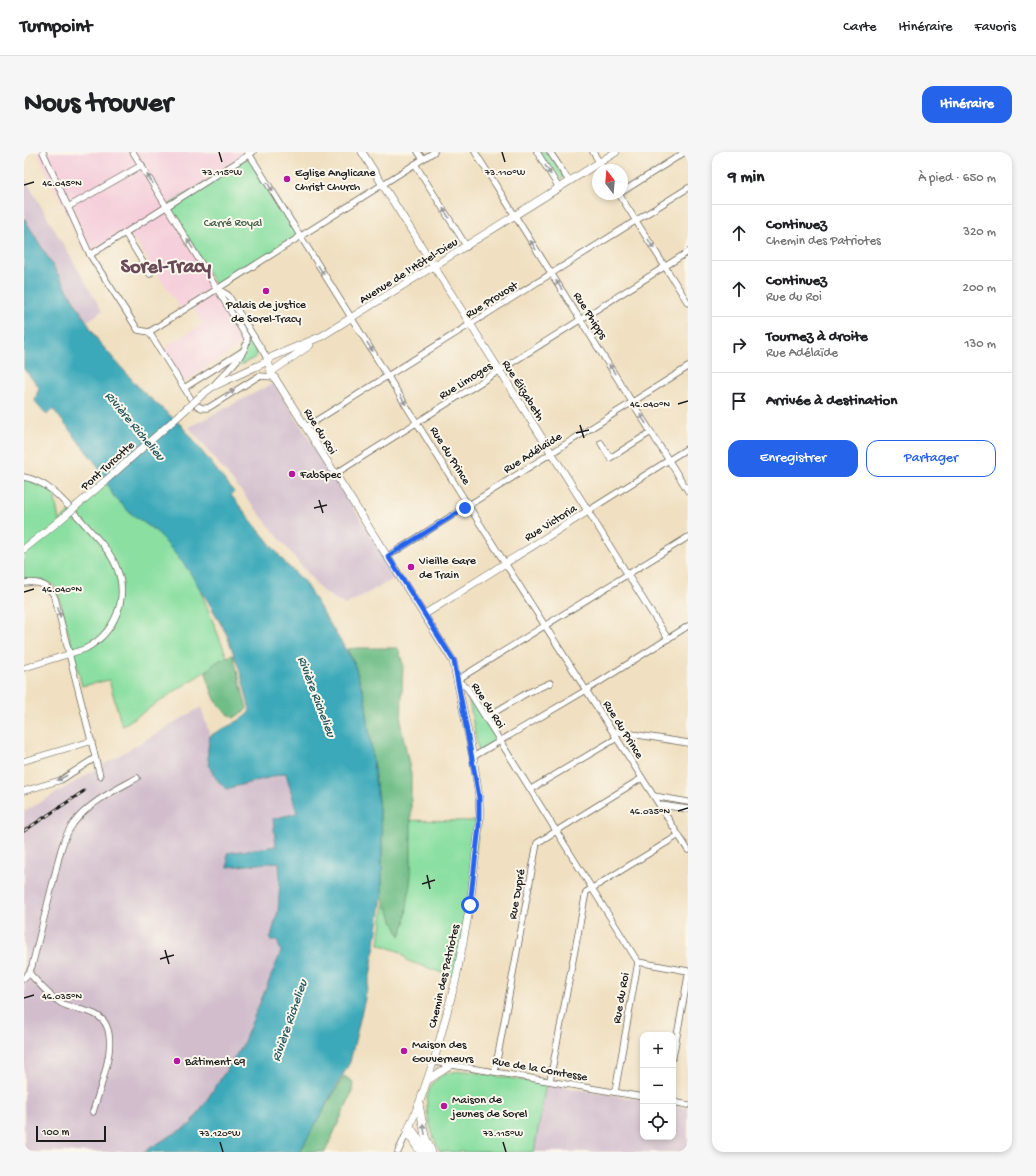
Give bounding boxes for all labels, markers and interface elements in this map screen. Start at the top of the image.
text: Turnpoint [20,16,92,39]
text: Carte [843,19,877,36]
text: Itinéraire [899,19,952,36]
text: Favoris [974,19,1016,36]
button: Itinéraire [922,86,1012,123]
text: Nous trouver [24,88,173,121]
north arrow [592,164,628,200]
one-way arrow [544,165,552,175]
text: 73.115°W [201,167,242,179]
place label: Eglise Anglicane Christ Church [295,167,376,195]
text: 73.110°W [484,167,526,179]
text: 9 min [728,168,764,188]
text: À pied · 650 m [918,171,996,186]
one-way arrow [147,173,154,185]
marker: Eglise Anglicane Christ Church [282,174,292,184]
text: 46.045°N [42,178,82,190]
one-way arrow [266,182,274,193]
one-way arrow [442,208,450,218]
text: Continuez [766,216,827,234]
park label: Carré Royal [204,217,263,231]
icon: ahead [728,222,750,244]
text: 320 m [963,225,996,240]
text: Chemin des Patriotes [766,234,881,249]
street label: Avenue de l'Hôtel-Dieu [357,235,461,308]
one-way arrow [186,238,194,249]
one-way arrow [647,238,654,250]
one-way arrow [530,239,537,251]
district label: Sorel-Tracy [121,257,211,280]
one-way arrow [318,264,325,276]
text: Continuez [766,272,827,290]
icon: ahead [728,278,750,300]
street label: Rue Provost [463,279,522,322]
one-way arrow [555,280,563,290]
text: 200 m [963,281,996,296]
marker: Palais de justice de Sorel-Tracy [261,286,271,296]
street label: Rue Phipps [569,290,610,343]
text: Rue du Roi [766,290,822,305]
place label: Palais de justice de Sorel-Tracy [225,299,307,327]
text: Tournez à droite [766,328,868,346]
icon: right [728,334,750,356]
text: 130 m [964,337,996,352]
one-way arrow [366,342,374,352]
text: Rue Adélaïde [766,346,838,361]
street label: Rue Élizabeth [498,358,547,425]
street label: Rue Limoges [437,360,496,404]
one-way arrow [608,364,616,374]
water label: Rivière Richelieu [101,389,168,465]
one-way arrow [225,390,236,397]
icon: arrive [728,390,750,412]
text: Arrivée à destination [766,392,897,410]
one-way arrow [400,394,407,405]
text: 46.040°N [630,399,670,411]
street label: Rue du Roi [300,406,339,458]
one-way arrow [640,413,647,425]
street label: Rue du Prince [426,424,473,488]
street label: Rue Adélaïde [501,430,566,477]
street label: Pont Turcotte [78,438,139,495]
button: Enregistrer [728,440,858,477]
button: Partager [866,440,996,477]
marker: FabSpec [287,469,297,479]
place label: FabSpec [299,469,342,483]
route end [456,499,474,517]
street label: Rue Victoria [522,502,580,545]
place label: Vieille Gare de Train [418,555,477,583]
marker: Vieille Gare de Train [406,562,416,572]
text: 46.040°N [42,584,82,596]
one-way arrow [56,606,62,618]
water label: Rivière Richelieu [293,654,338,740]
street label: Rue du Roi [467,681,507,732]
street label: Rue du Prince [599,698,646,762]
one-way arrow [57,775,68,781]
text: 46.035°N [630,806,671,818]
street label: Rue Dupré [507,867,529,921]
route start [461,896,479,914]
street label: Chemin des Patriotes [426,923,464,1030]
street label: Rue du Roi [611,971,633,1025]
water label: Rivière Richelieu [269,977,312,1064]
text: 46.035°N [42,991,83,1003]
map controls [640,1032,676,1140]
button: + [640,1032,676,1068]
place label: Maison des Gouverneurs [412,1039,474,1067]
marker: Maison des Gouverneurs [399,1046,409,1056]
street label: Rue de la Comtesse [491,1055,589,1085]
marker: Bâtiment 69 [172,1056,182,1066]
place label: Bâtiment 69 [184,1056,246,1070]
button: − [640,1068,676,1104]
place label: Maison de jeunes de Sorel [450,1094,528,1122]
marker: Maison de jeunes de Sorel [439,1101,449,1111]
button: locate [640,1104,676,1140]
one-way arrow [420,1122,426,1135]
scale bar [36,1124,106,1143]
text: 100 m [42,1127,69,1139]
text: 73.120°W [198,1128,241,1140]
text: 73.115°W [482,1128,523,1140]

